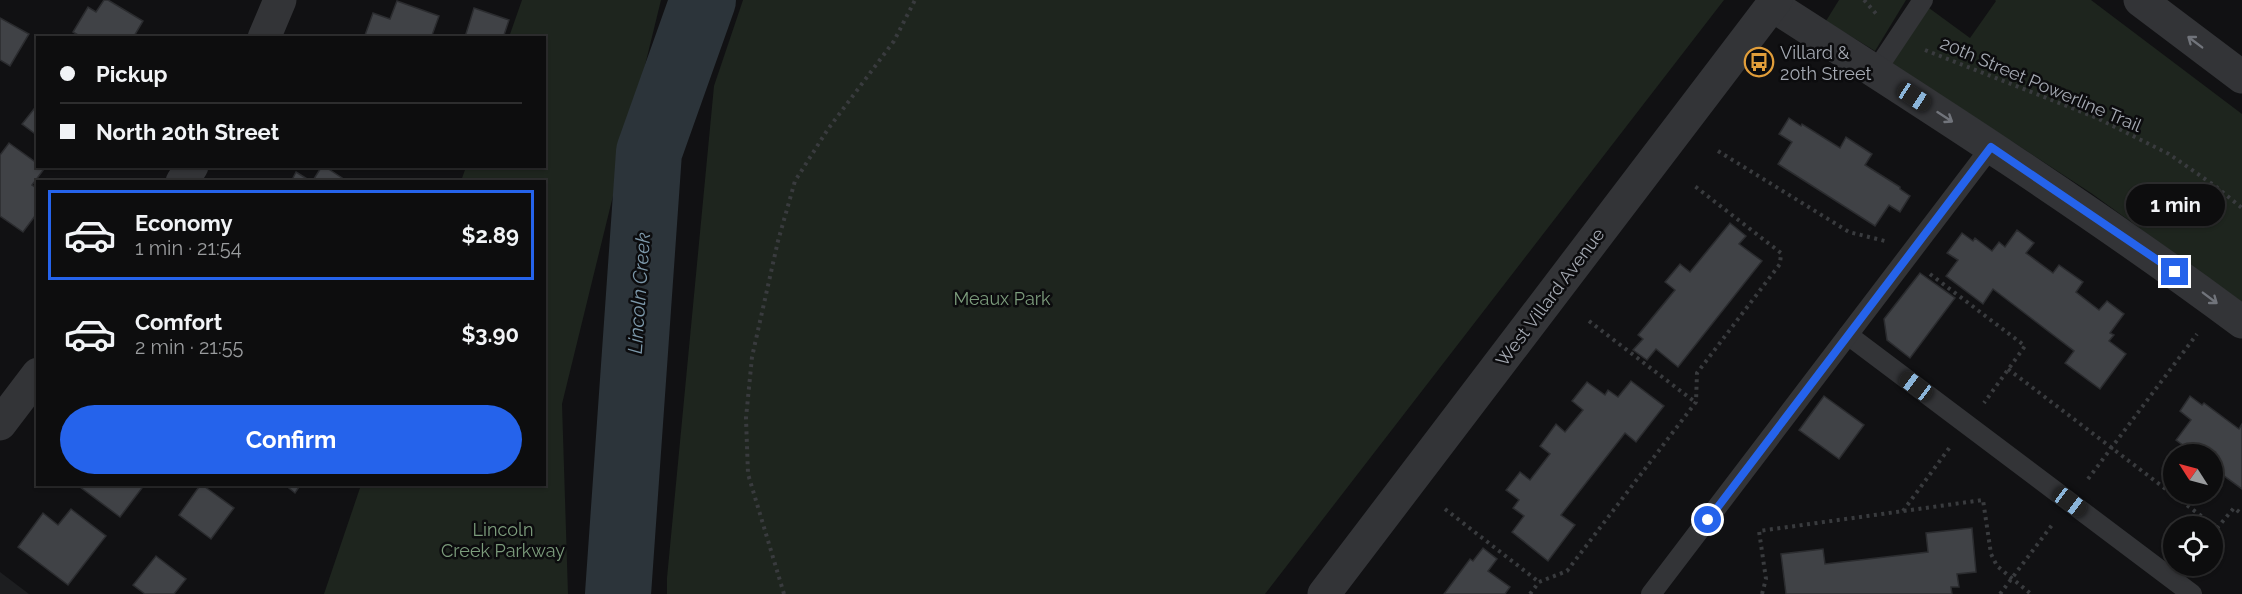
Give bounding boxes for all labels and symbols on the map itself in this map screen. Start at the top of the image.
street label: 20th Street Powerline Trail [1937,32,2145,136]
one-way arrow [2188,35,2204,48]
place label: Villard & 20th Street [1780,42,1871,84]
bus stop icon: Villard & 20th Street [1743,46,1775,78]
car [1894,80,1934,114]
one-way arrow [1936,111,1953,123]
callout: 1 min [2126,185,2224,227]
street label: West Villard Avenue [1491,224,1609,370]
water label: Lincoln Creek [623,231,655,355]
route end [2161,258,2188,285]
park label: Meaux Park [953,288,1051,309]
one-way arrow [2201,292,2217,304]
car [1896,368,1936,404]
north arrow [2163,444,2223,504]
car [2050,484,2090,520]
route start [1694,506,1721,533]
park label: Lincoln Creek Parkway [441,519,565,561]

